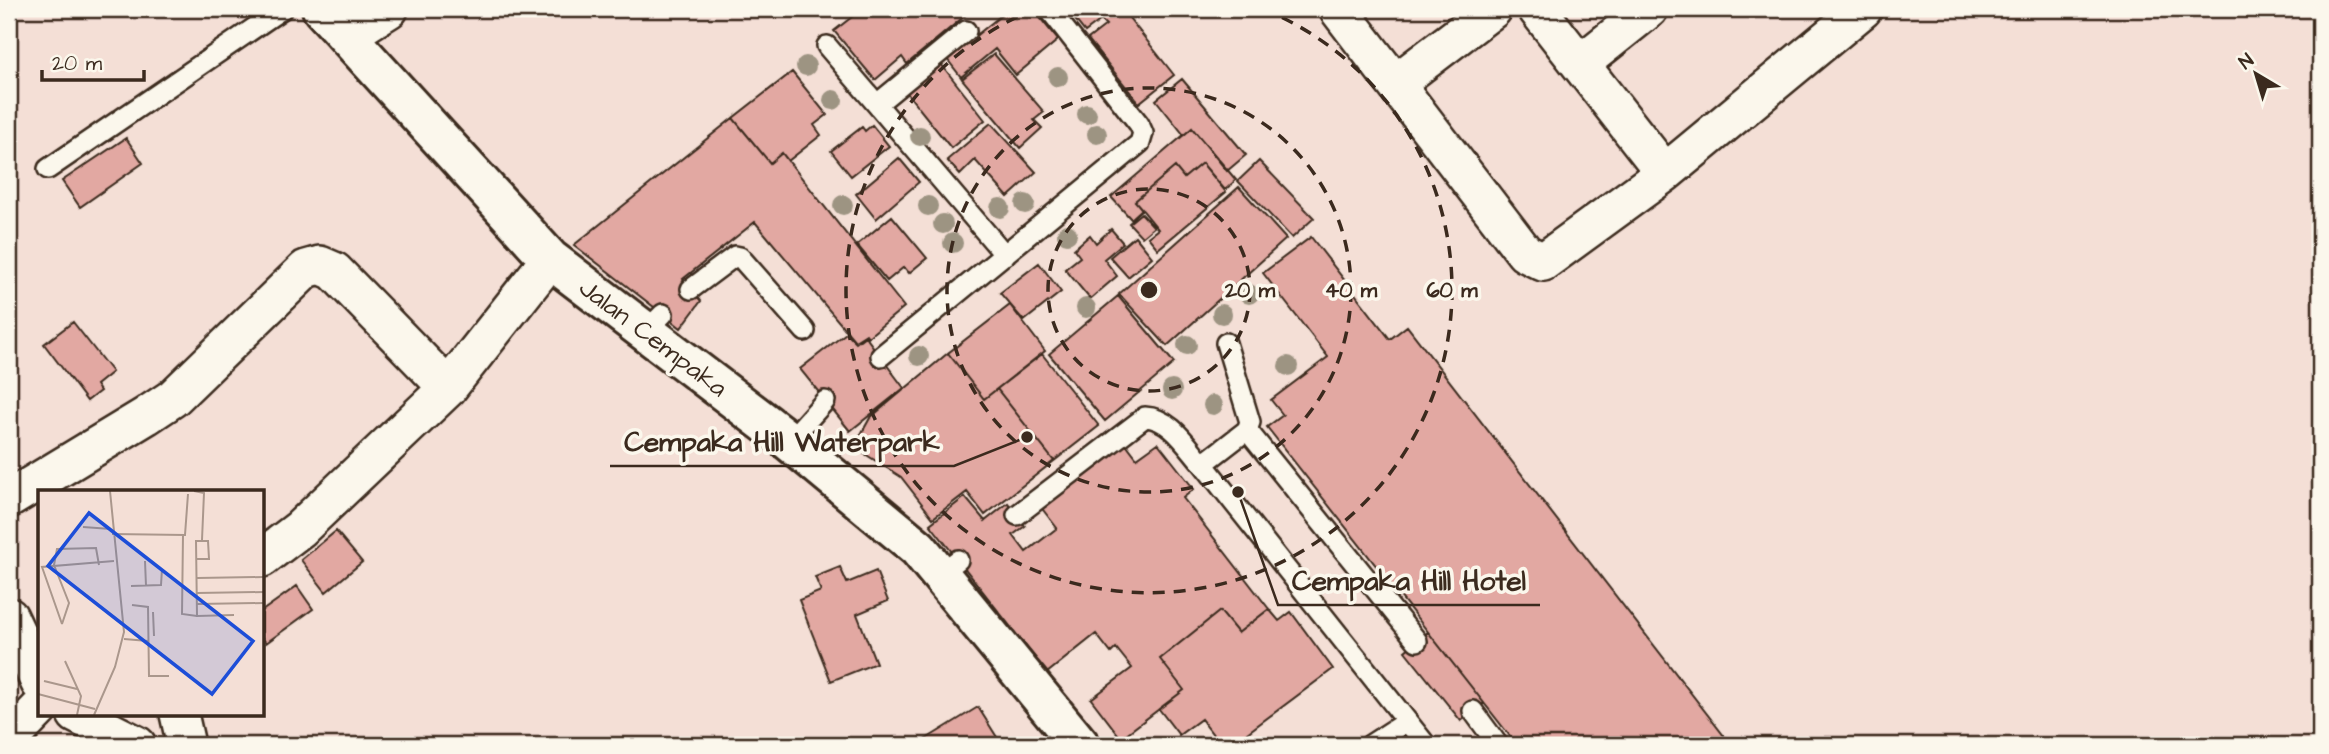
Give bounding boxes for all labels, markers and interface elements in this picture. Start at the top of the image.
scale bar [42,38,144,82]
north arrow [2220,38,2290,108]
text: N [2233,47,2260,76]
text: 20 m [52,49,103,78]
street label: Jalan Cempaka [571,270,735,406]
text: 20 m [1224,276,1276,305]
text: 40 m [1325,276,1378,305]
text: 60 m [1426,276,1478,305]
centre of rings [1137,278,1161,302]
callout: Cempaka Hill Waterpark [610,417,954,466]
text: Cempaka Hill Waterpark [624,423,941,463]
inset map [38,490,264,716]
callout: Cempaka Hill Hotel [1278,556,1540,605]
text: Cempaka Hill Hotel [1292,562,1526,602]

